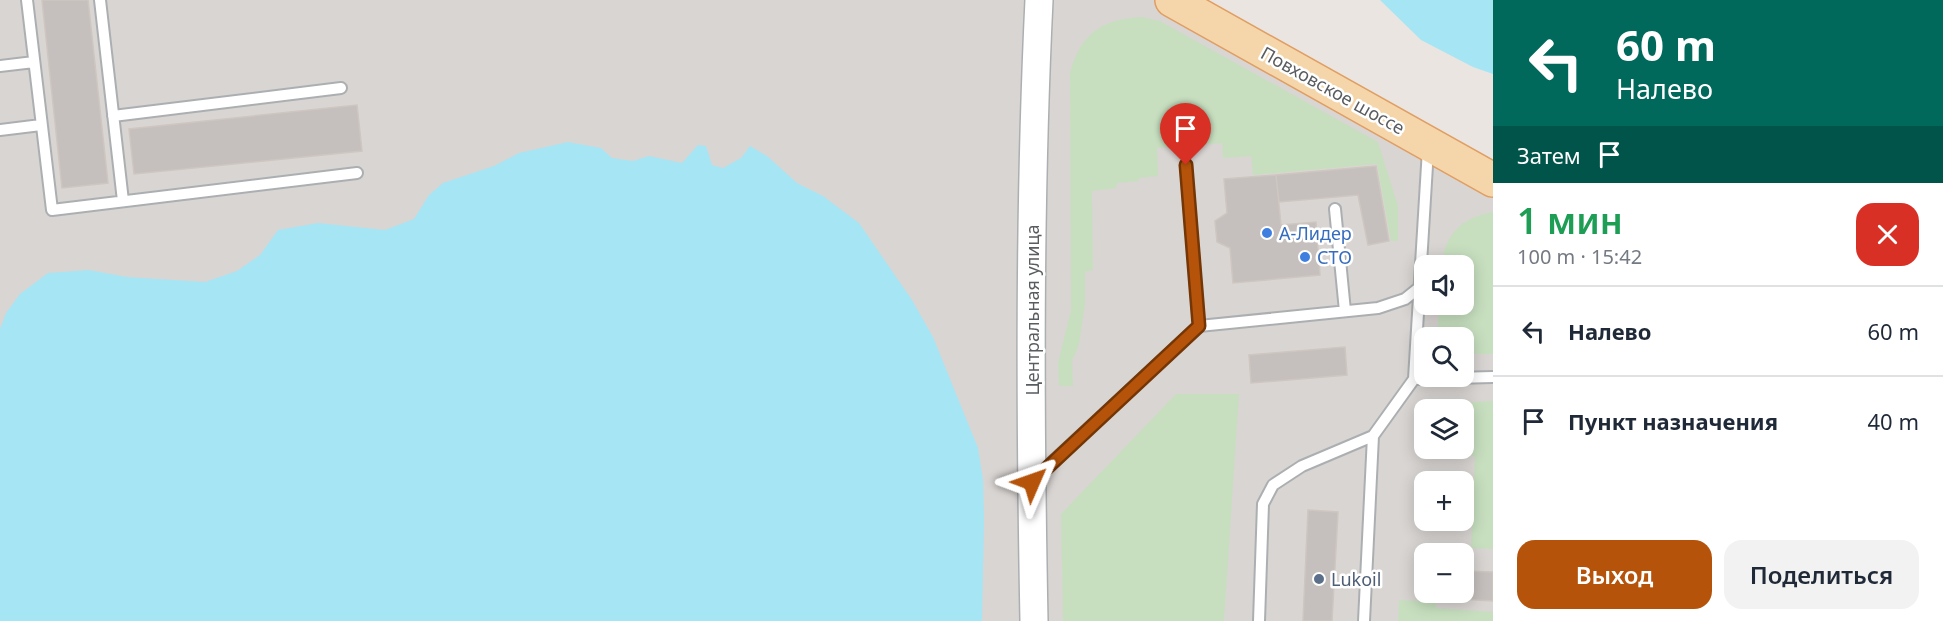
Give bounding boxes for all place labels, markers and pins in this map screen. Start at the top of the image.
pin [1160,103,1211,165]
place label: А-Лидер [1279,221,1352,245]
marker: А-Лидер [1260,226,1274,240]
place label: СТО [1317,245,1352,269]
marker: СТО [1298,250,1312,264]
place label: Lukoil [1331,567,1381,591]
marker: Lukoil [1312,572,1326,586]

